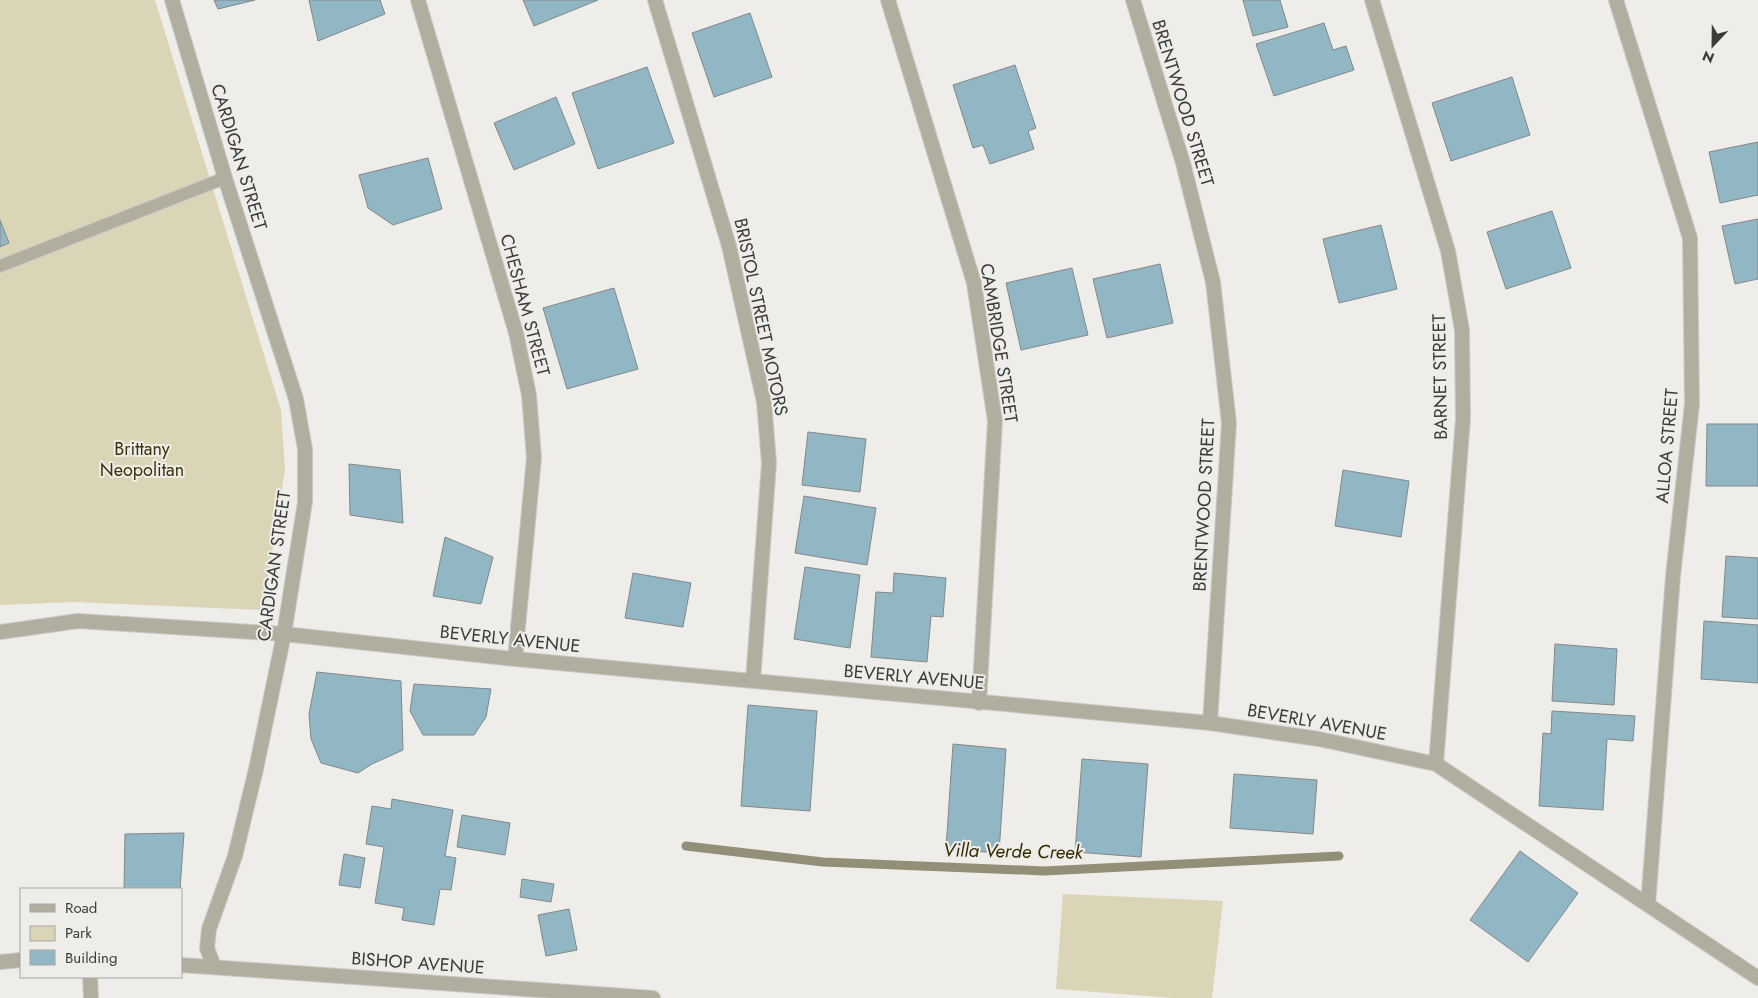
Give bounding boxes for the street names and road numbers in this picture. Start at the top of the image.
street label: BRENTWOOD STREET [1145,16,1221,190]
street label: CARDIGAN STREET [204,81,274,234]
street label: BRISTOL STREET MOTORS [727,216,795,418]
street label: CHESHAM STREET [494,231,557,380]
street label: CAMBRIDGE STREET [974,261,1025,425]
street label: BARNET STREET [1426,313,1454,440]
street label: ALLOA STREET [1649,387,1685,504]
street label: BRENTWOOD STREET [1186,417,1222,592]
street label: CARDIGAN STREET [251,488,298,643]
street label: BEVERLY AVENUE [438,619,582,659]
street label: BEVERLY AVENUE [843,658,985,696]
street label: BEVERLY AVENUE [1245,697,1389,747]
street label: BISHOP AVENUE [350,945,486,981]

